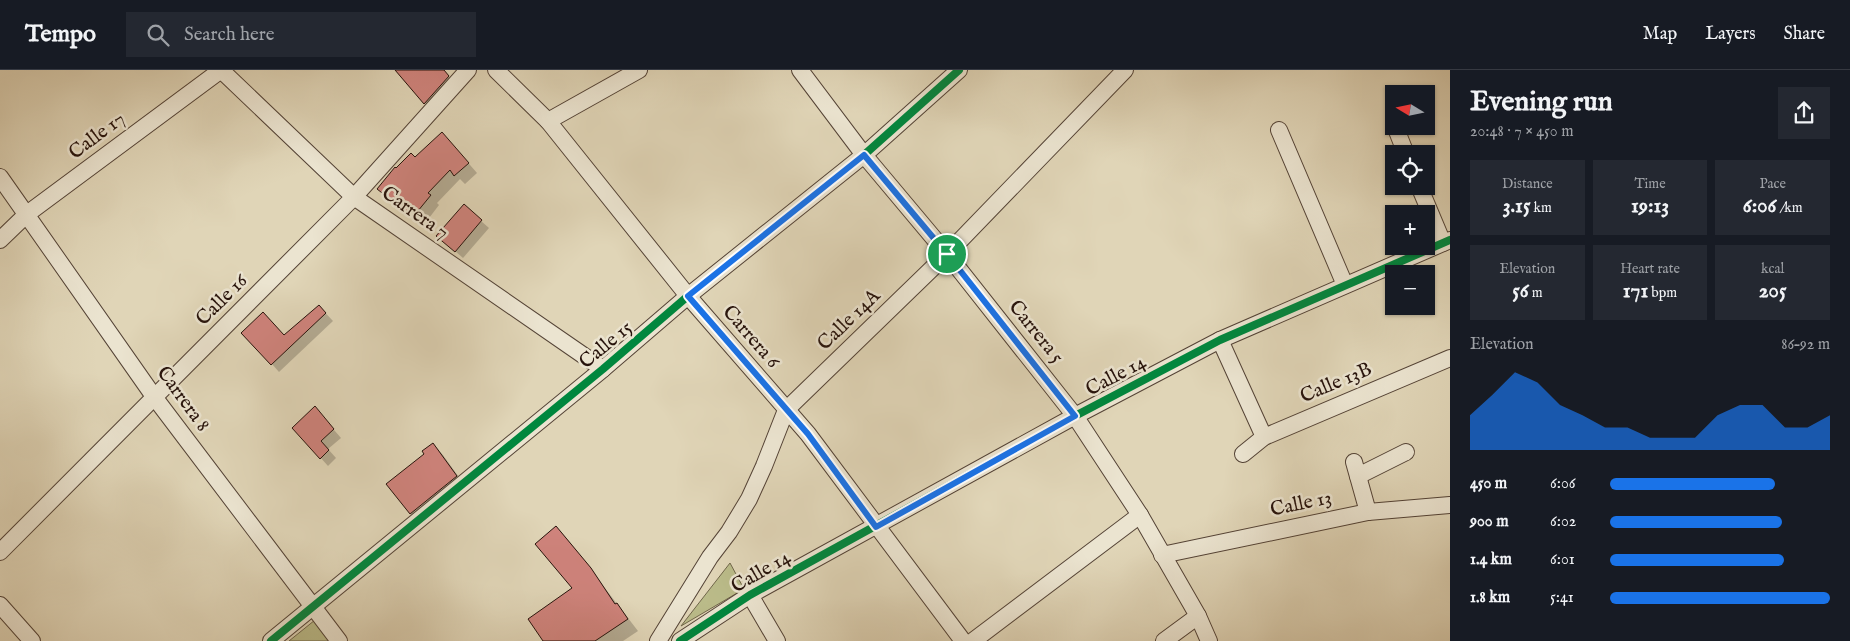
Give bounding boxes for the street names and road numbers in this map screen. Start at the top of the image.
street label: Calle 17 [64,107,130,165]
street label: Carrera 7 [376,181,454,245]
street label: Calle 16 [191,268,254,331]
street label: Calle 14A [812,284,886,356]
street label: Carrera 5 [1003,295,1069,369]
street label: Carrera 6 [717,300,786,374]
street label: Calle 15 [574,315,638,375]
street label: Calle 14 [1082,350,1151,402]
street label: Calle 13B [1296,357,1376,409]
street label: Carrera 8 [151,361,215,437]
street label: Calle 13 [1268,485,1334,523]
street label: Calle 14 [727,545,795,599]

